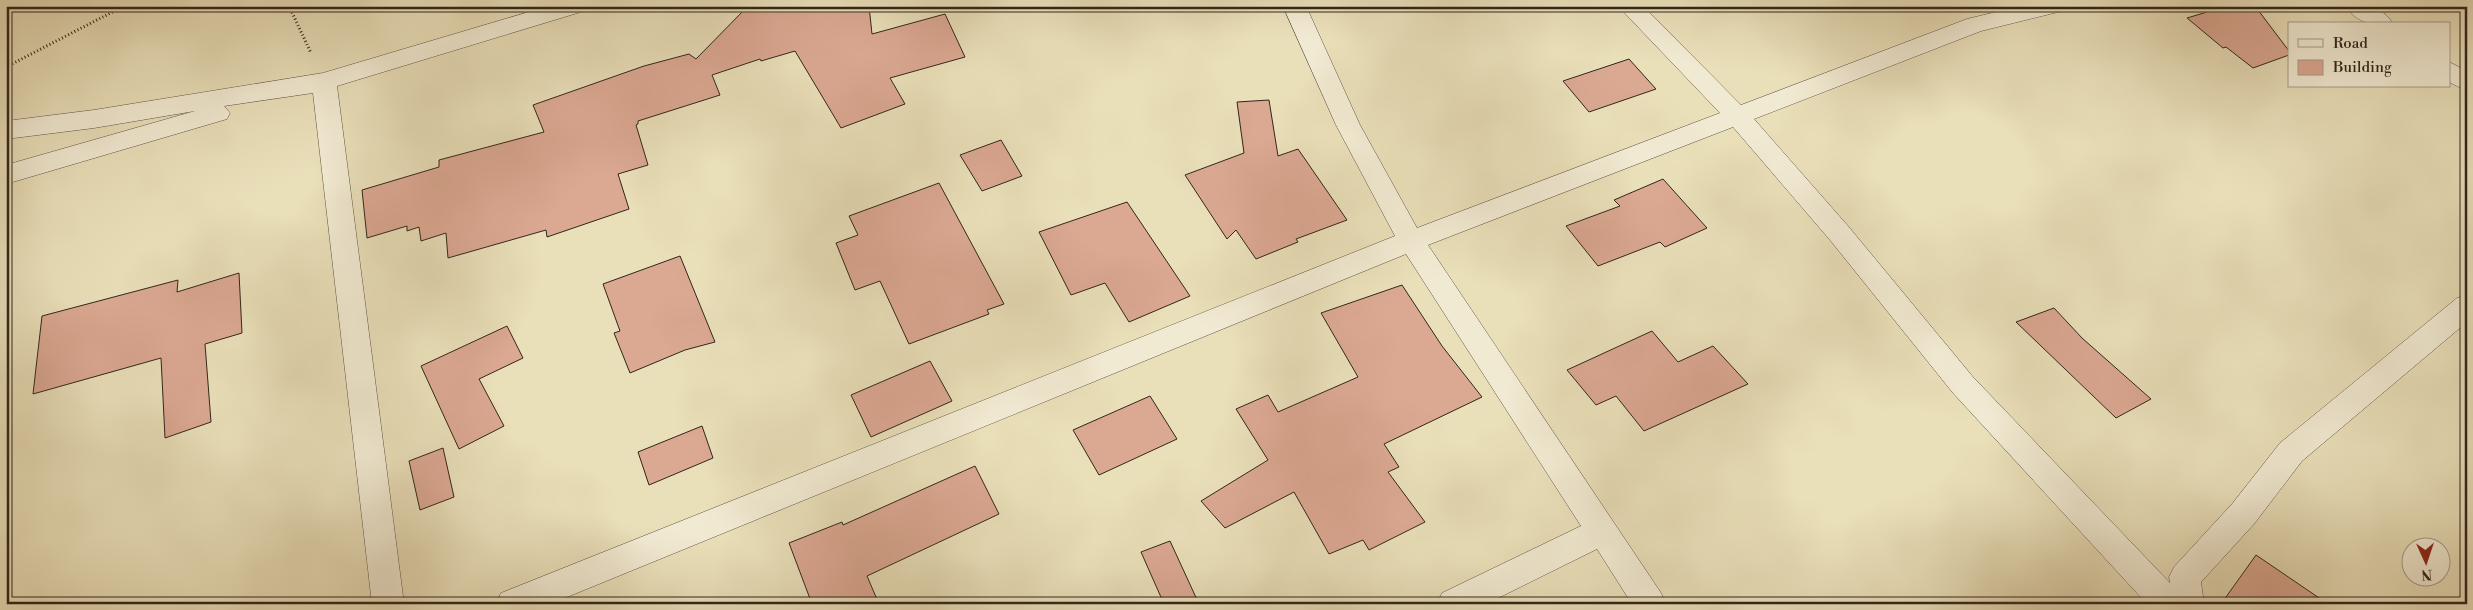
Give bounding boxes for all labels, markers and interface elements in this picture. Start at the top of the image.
legend [2288,22,2450,88]
text: Road [2333,34,2368,53]
text: Building [2332,58,2392,77]
north arrow [2400,538,2450,588]
text: N [2421,565,2433,583]

